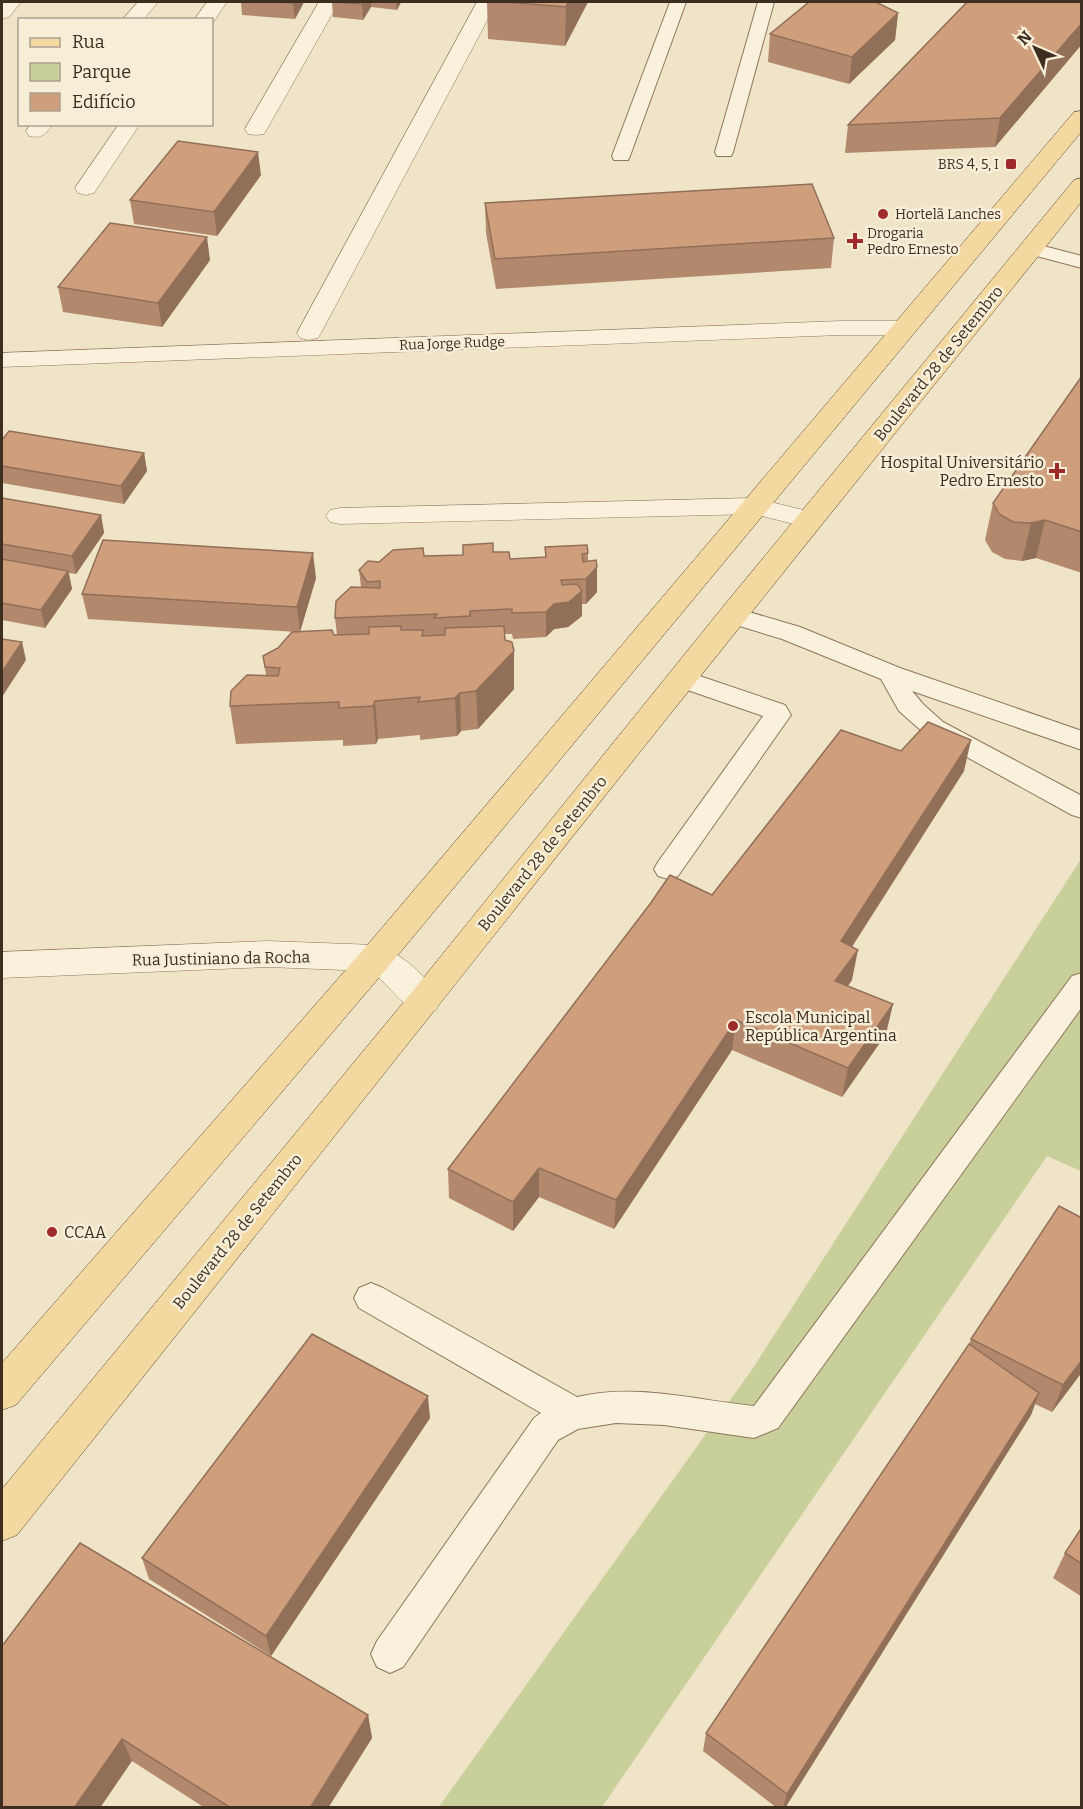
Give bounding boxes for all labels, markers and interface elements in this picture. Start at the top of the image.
legend [18,18,213,126]
north arrow [1005,18,1065,78]
text: N [1013,27,1036,49]
text: Rua [72,31,105,53]
text: Parque [72,61,131,83]
text: Edifício [72,91,136,113]
place label: BRS 4, 5, I [938,156,999,173]
marker: BRS 4, 5, I [1004,157,1018,171]
place label: Hortelã Lanches [895,206,1001,223]
marker: Hortelã Lanches [876,207,890,221]
place label: Drogaria Pedro Ernesto [867,225,958,258]
marker: Drogaria Pedro Ernesto [848,234,862,248]
street label: Boulevard 28 de Setembro [870,282,1007,445]
street label: Rua Jorge Rudge [399,333,505,354]
place label: Hospital Universitário Pedro Ernesto [880,453,1044,490]
marker: Hospital Universitário Pedro Ernesto [1048,462,1066,480]
street label: Boulevard 28 de Setembro [474,772,611,935]
street label: Rua Justiniano da Rocha [132,947,311,970]
place label: Escola Municipal República Argentina [745,1008,897,1045]
marker: Escola Municipal República Argentina [726,1019,740,1033]
street label: Boulevard 28 de Setembro [169,1150,306,1313]
place label: CCAA [64,1223,107,1242]
marker: CCAA [45,1225,59,1239]

